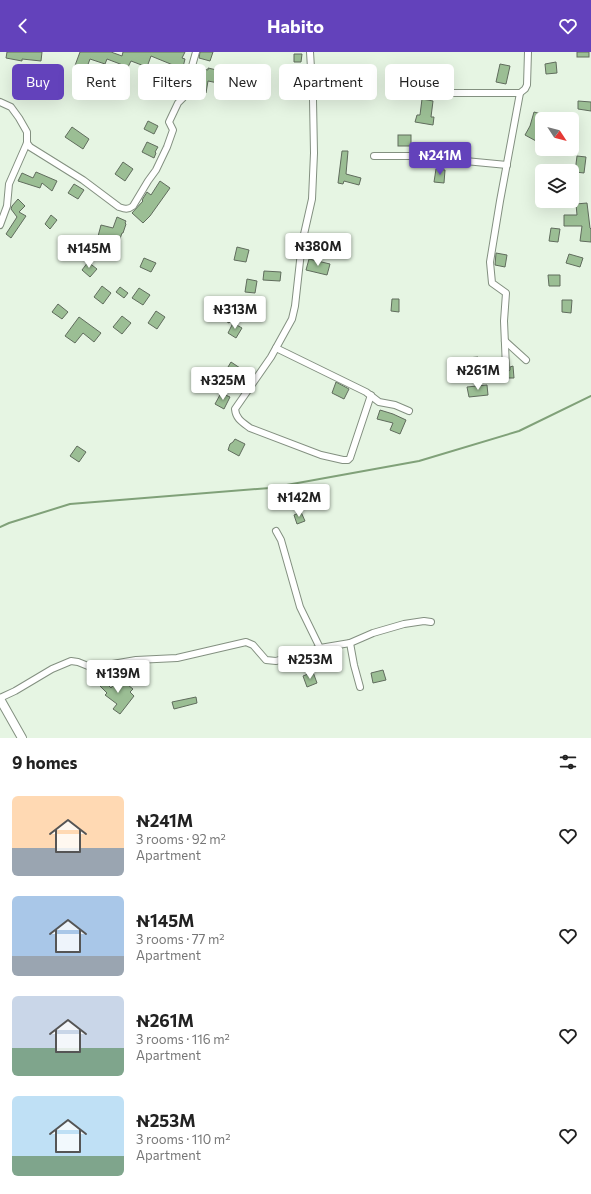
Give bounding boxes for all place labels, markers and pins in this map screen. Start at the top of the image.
pin: ₦241M [412,142,468,176]
pin: ₦380M [290,233,346,267]
pin: ₦145M [61,235,117,269]
pin: ₦313M [207,296,263,330]
pin: ₦261M [450,357,506,391]
pin: ₦325M [195,367,251,401]
pin: ₦142M [271,484,327,518]
pin: ₦253M [282,646,338,680]
pin: ₦139M [90,660,146,694]

